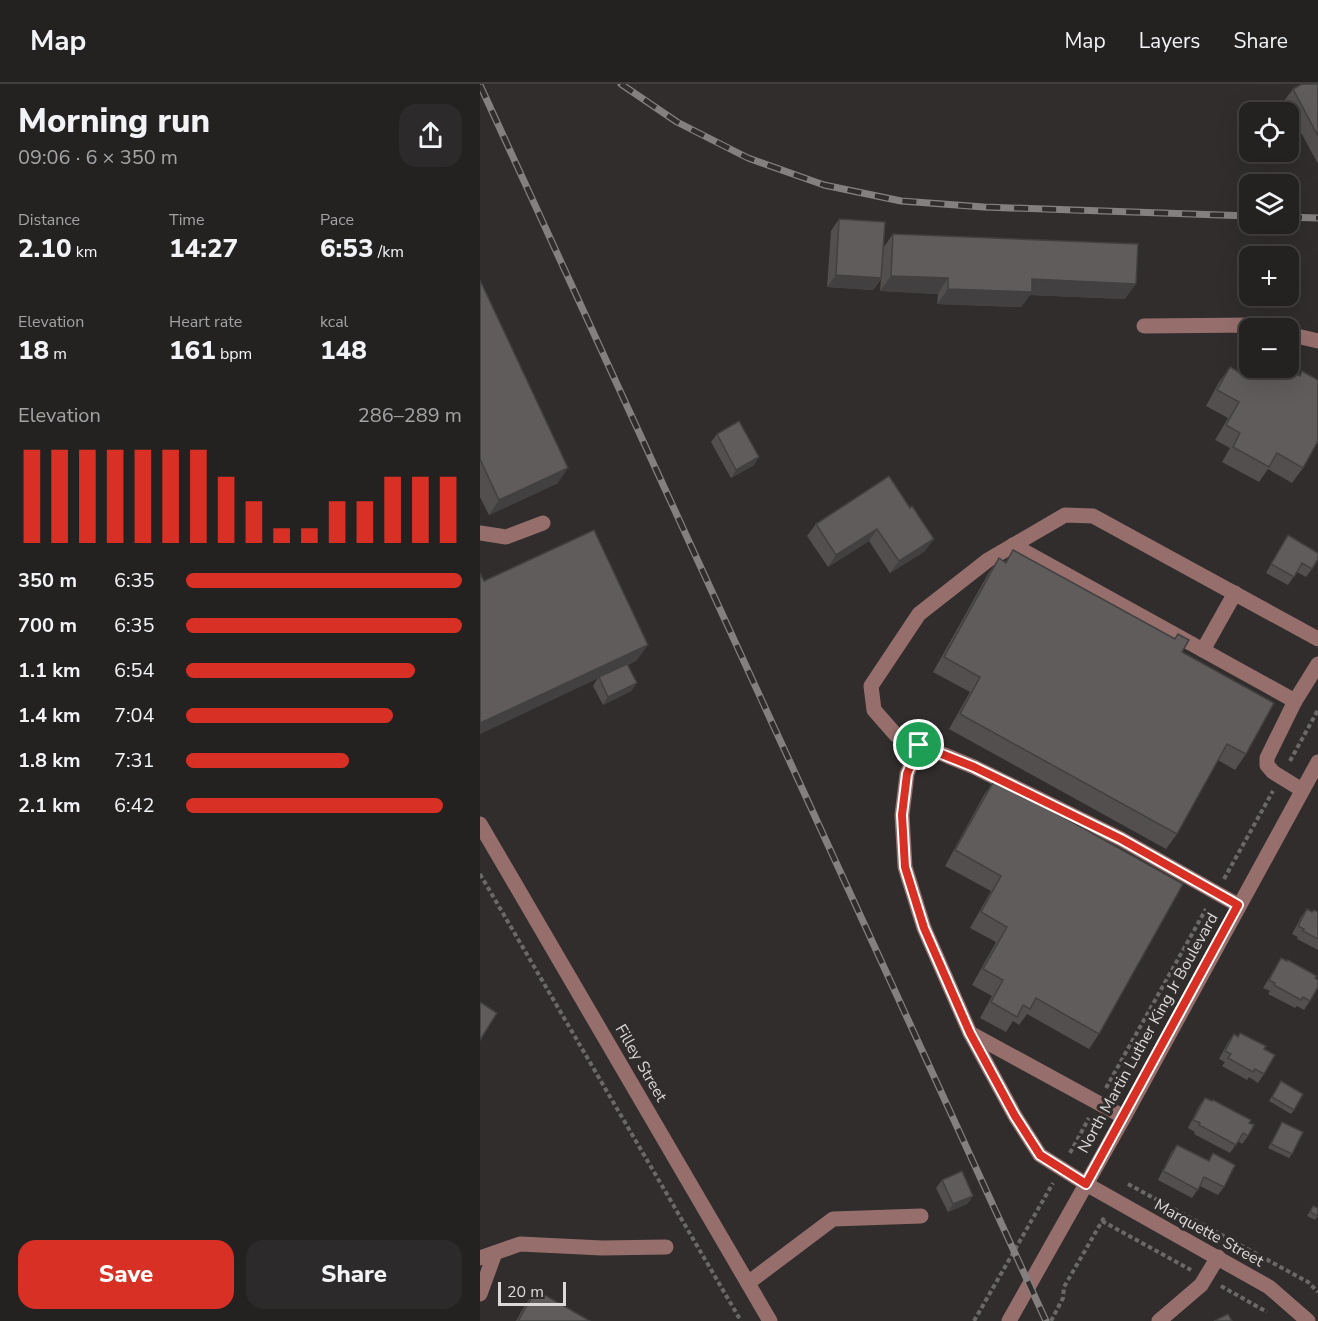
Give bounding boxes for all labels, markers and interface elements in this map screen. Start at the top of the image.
text: Map [30,22,86,60]
text: Map [1064,27,1106,55]
text: Layers [1139,27,1200,55]
text: Share [1233,27,1288,55]
text: Morning run [18,99,210,144]
map controls [1239,102,1299,378]
button: locate [1239,102,1299,162]
button: share [399,104,462,167]
text: 09:06 · 6 × 350 m [18,144,178,171]
button: layers [1239,174,1299,234]
text: Distance [18,209,80,231]
text: Time [169,209,205,231]
text: Pace [320,209,354,231]
text: 2.10 [18,231,72,266]
text: 14:27 [169,231,238,266]
text: 6:53 [320,231,374,266]
text: km [72,241,97,263]
text: /km [374,241,404,263]
button: + [1239,246,1299,306]
text: Elevation [18,311,84,333]
text: Heart rate [169,311,242,333]
text: kcal [320,311,348,333]
button: − [1239,318,1299,378]
text: 18 [18,333,49,368]
text: 161 [169,333,216,368]
text: 148 [320,333,367,368]
text: m [49,343,67,365]
text: bpm [216,343,252,365]
text: Elevation [18,402,101,429]
text: 286–289 m [358,402,462,429]
text: 350 m [18,567,77,594]
text: 6:35 [114,567,155,594]
text: 700 m [18,612,77,639]
text: 6:35 [114,612,155,639]
text: 1.1 km [18,657,81,684]
text: 6:54 [114,657,155,684]
text: 1.4 km [18,702,81,729]
text: 7:04 [114,702,155,729]
pin [893,719,944,770]
icon: arrive [902,728,935,761]
text: 1.8 km [18,747,81,774]
text: 7:31 [114,747,155,774]
text: 2.1 km [18,792,81,819]
text: 6:42 [114,792,155,819]
street label: North Martin Luther King Jr Boulevard [1073,909,1223,1157]
street label: Filley Street [610,1020,672,1106]
street label: Marquette Street [1150,1194,1268,1272]
button: Save [18,1240,234,1309]
button: Share [246,1240,462,1309]
scale bar [498,1279,566,1306]
text: 20 m [507,1281,544,1303]

